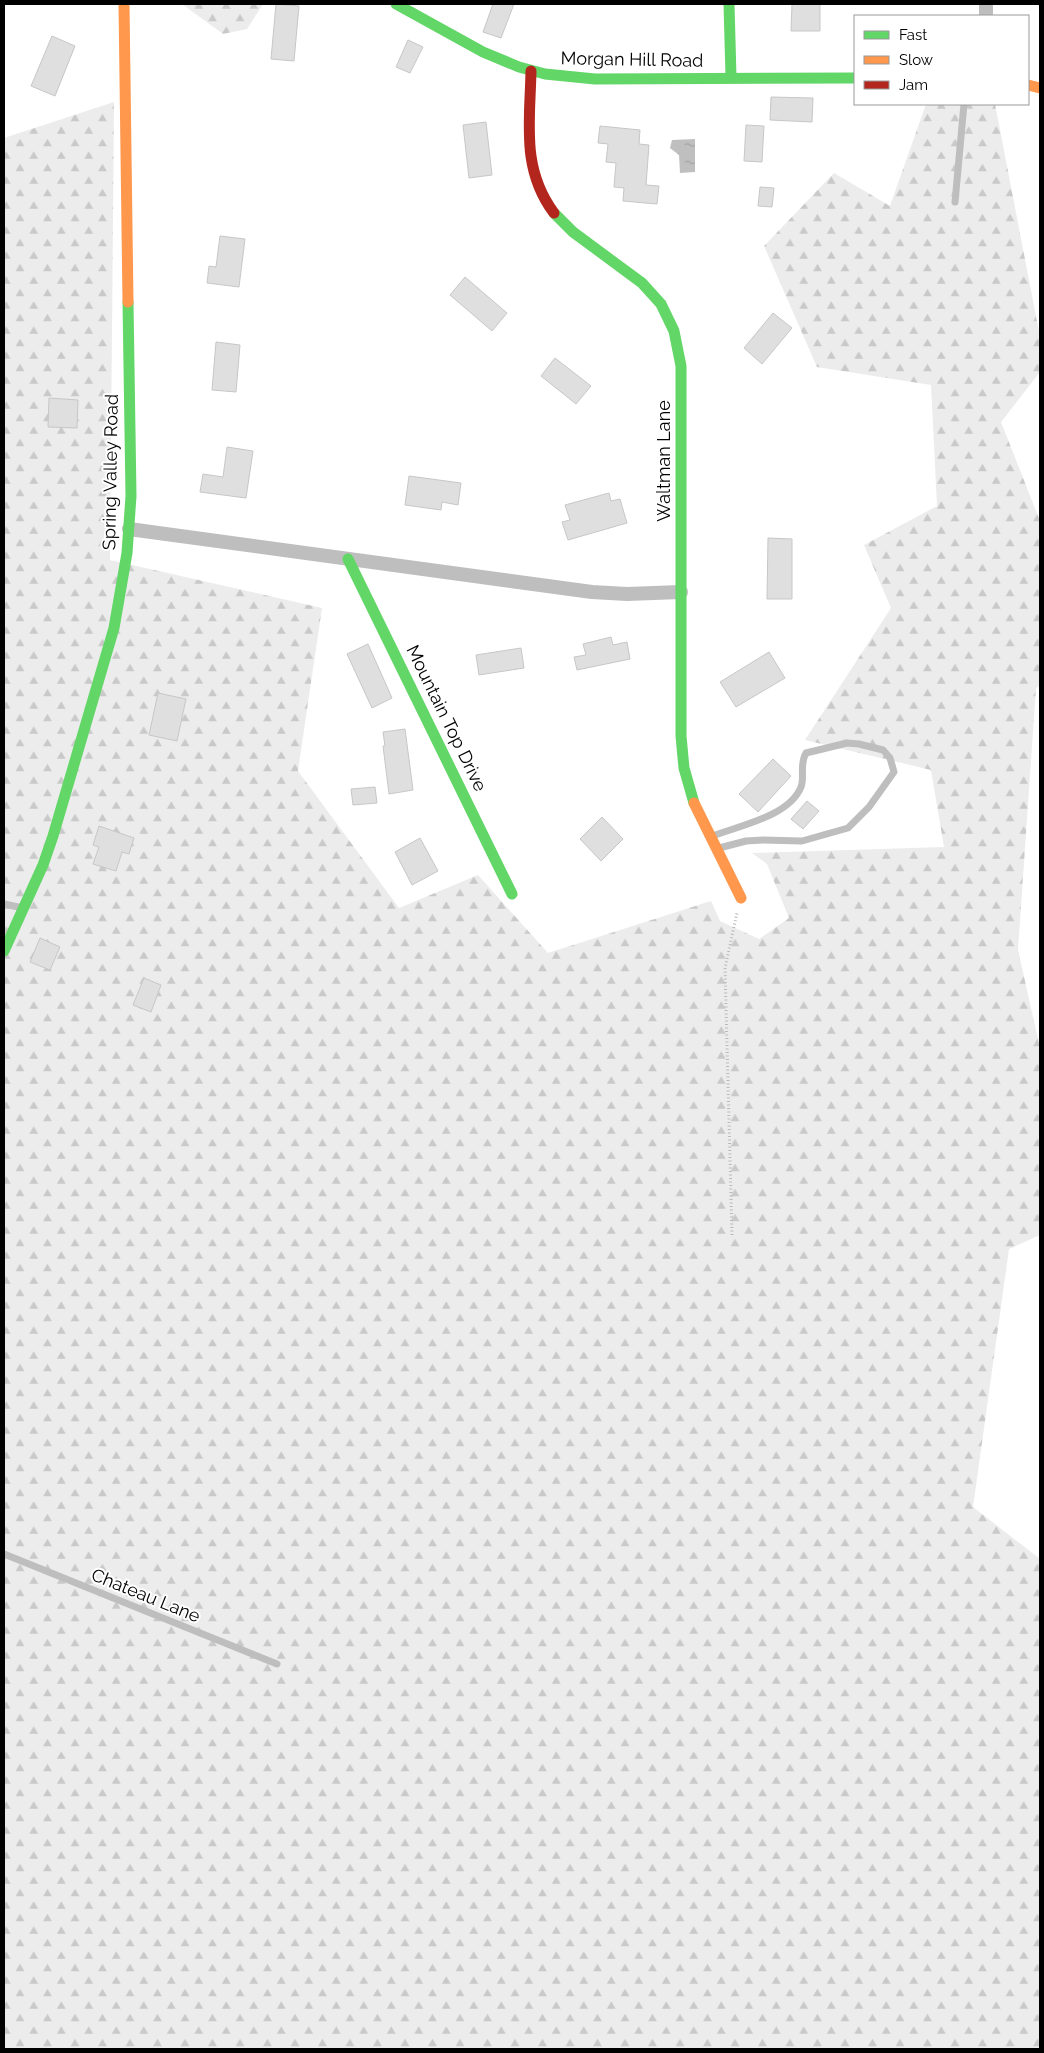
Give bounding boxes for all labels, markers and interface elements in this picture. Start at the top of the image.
legend [854,15,1029,105]
text: Fast [899,26,927,44]
street label: Morgan Hill Road [560,47,704,71]
text: Slow [899,51,933,69]
text: Jam [899,76,928,94]
street label: Spring Valley Road [98,394,122,550]
street label: Waltman Lane [653,400,674,522]
street label: Mountain Top Drive [402,641,492,795]
street label: Chateau Lane [89,1564,204,1627]

